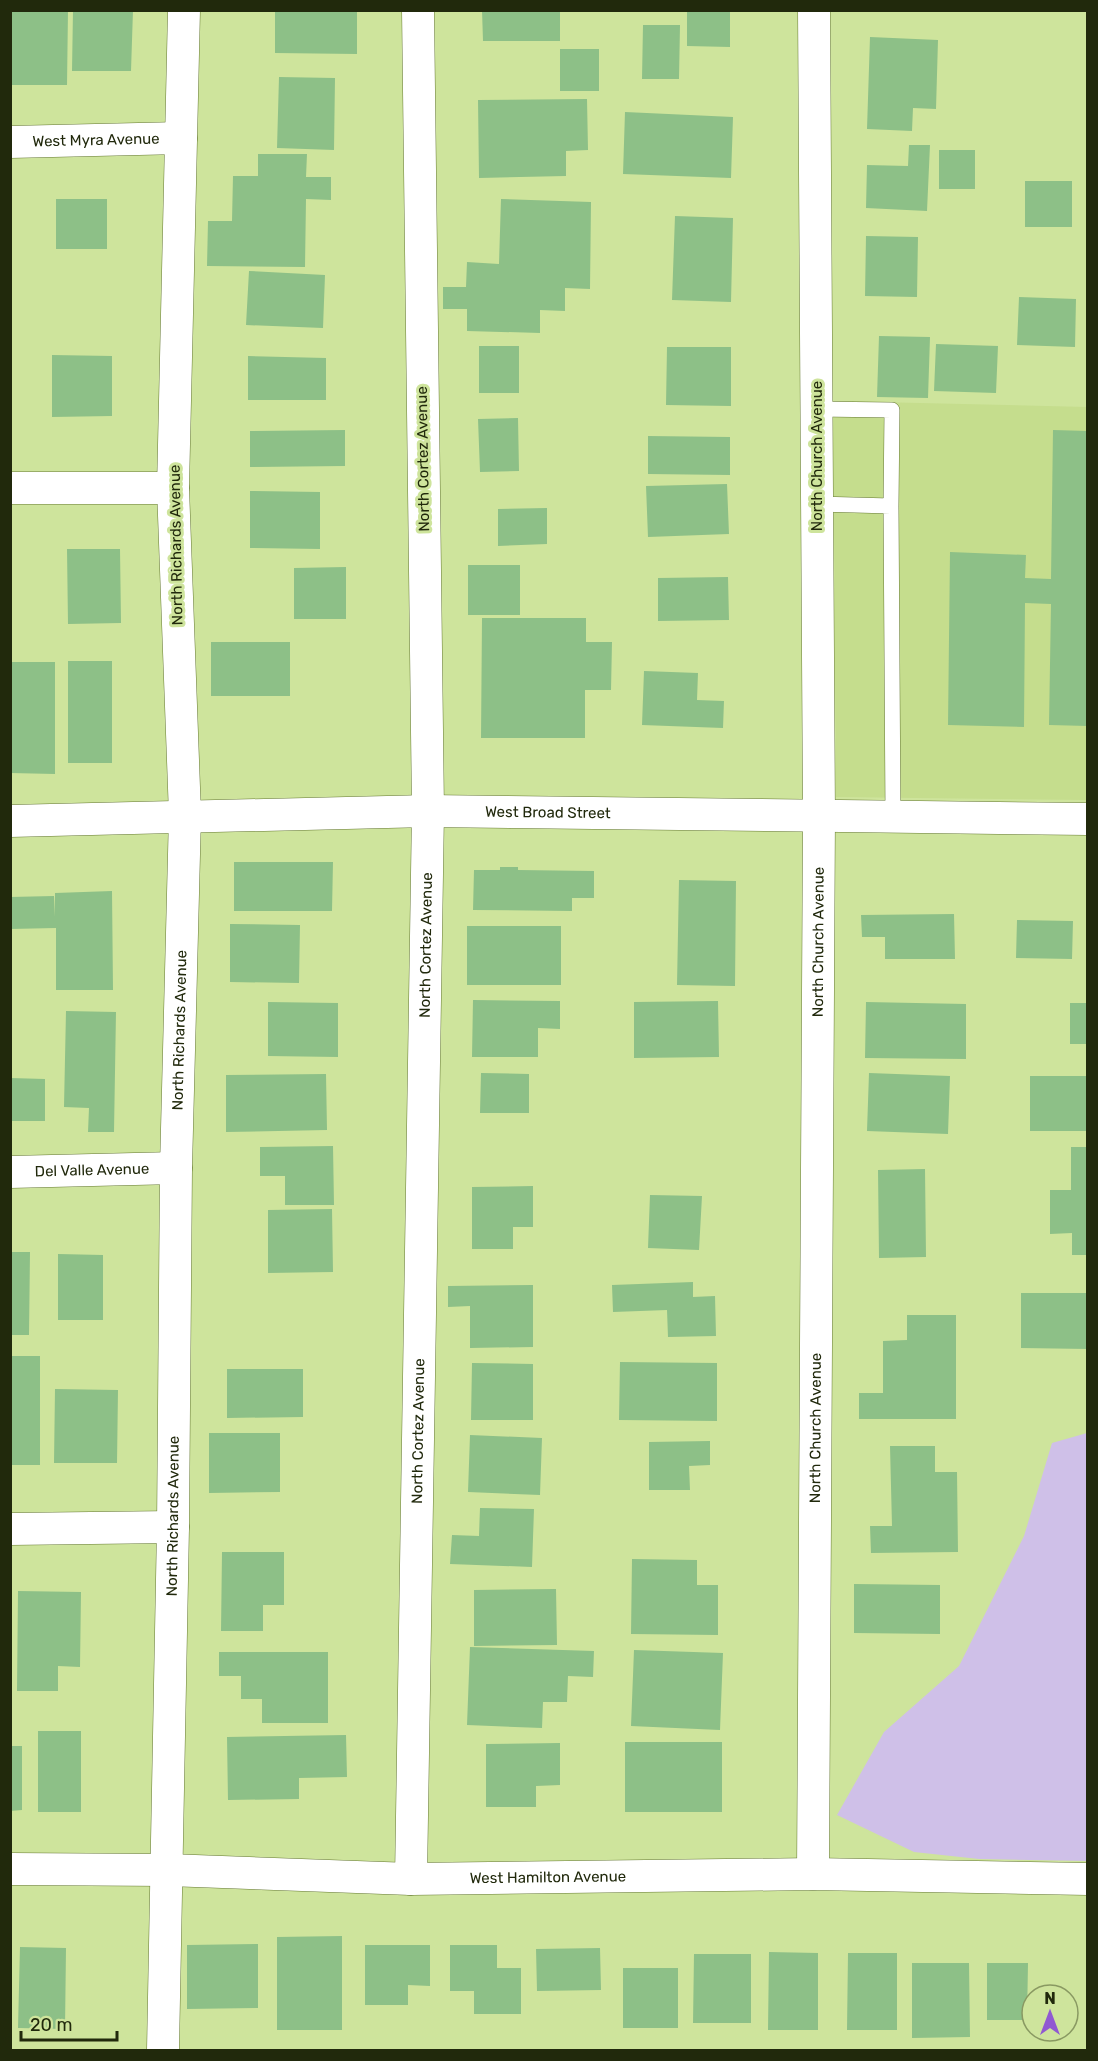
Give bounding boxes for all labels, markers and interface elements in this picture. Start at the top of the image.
street label: West Myra Avenue [32,130,160,150]
street label: North Church Avenue [808,381,826,531]
street label: North Cortez Avenue [413,386,433,532]
street label: North Richards Avenue [166,465,186,625]
street label: West Broad Street [485,803,611,822]
street label: North Church Avenue [809,867,828,1017]
street label: North Cortez Avenue [416,872,436,1018]
street label: North Richards Avenue [168,950,191,1111]
street label: Del Valle Avenue [35,1160,149,1180]
street label: North Church Avenue [806,1353,825,1503]
street label: North Cortez Avenue [408,1358,428,1504]
street label: North Richards Avenue [163,1436,183,1597]
street label: West Hamilton Avenue [470,1867,626,1887]
north arrow [1020,1983,1080,2043]
text: N [1044,1989,1056,2008]
scale bar [21,2004,117,2042]
text: 20 m [30,2014,72,2036]

